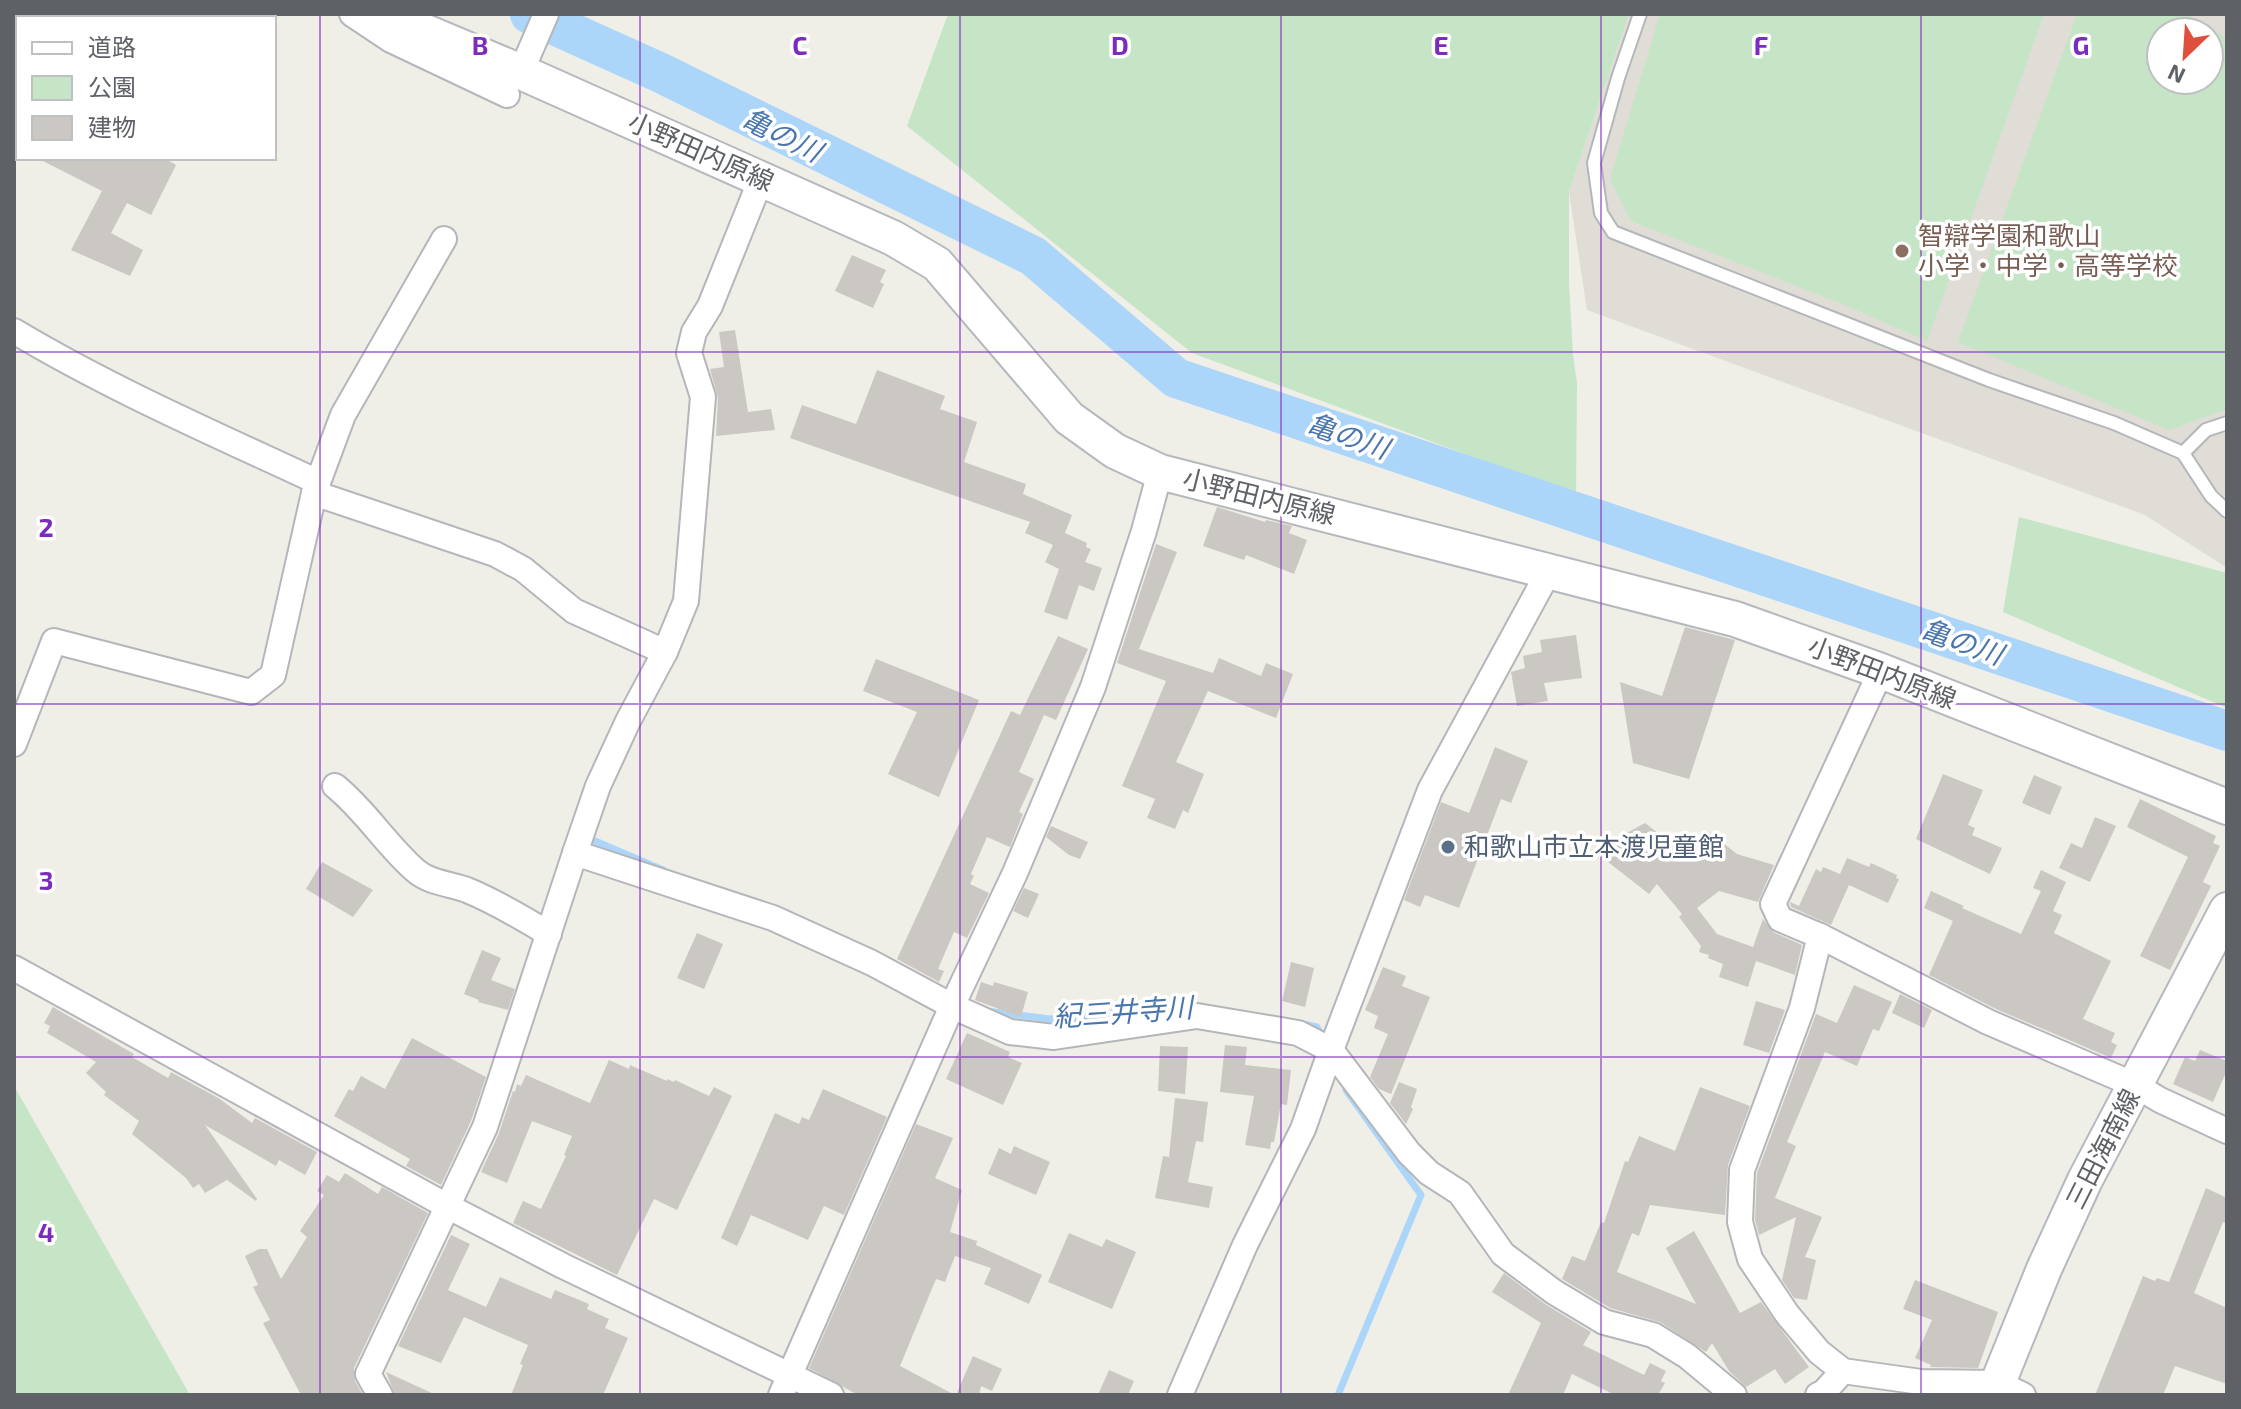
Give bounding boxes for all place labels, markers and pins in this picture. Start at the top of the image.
place label: 智辯学園和歌山 小学・中学・高等学校 [1918,219,2178,280]
marker: 智辯学園和歌山 小学・中学・高等学校 [1893,242,1911,260]
place label: 和歌山市立本渡児童館 [1464,830,1724,861]
marker: 和歌山市立本渡児童館 [1439,838,1457,856]

